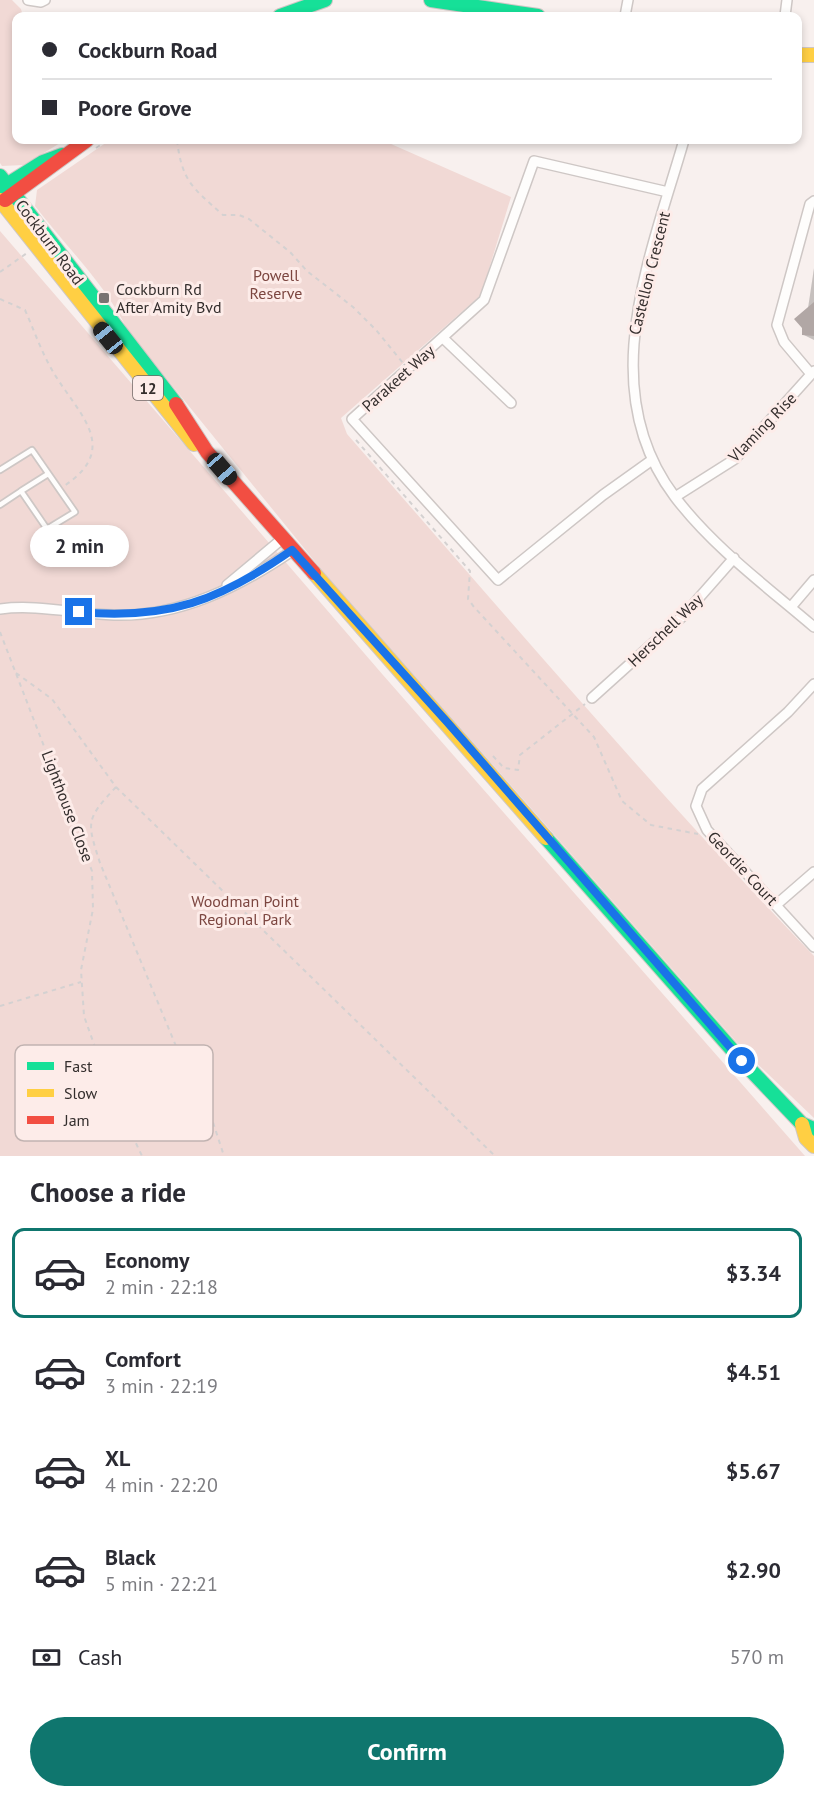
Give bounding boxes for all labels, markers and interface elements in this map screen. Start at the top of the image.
text: Cockburn Road [78,36,217,64]
text: Poore Grove [78,94,192,122]
street label: Cockburn Road [11,195,89,289]
street label: Castellon Crescent [624,209,674,337]
park label: Powell Reserve [250,265,302,303]
place label: Cockburn Rd After Amity Bvd [116,279,222,317]
marker: Cockburn Rd After Amity Bvd [97,291,111,305]
car [90,318,126,358]
street label: Parakeet Way [358,340,439,416]
road number: 12 [133,376,163,400]
street label: Vlaming Rise [723,388,800,467]
car [203,450,241,488]
callout: 2 min [29,525,128,567]
text: 2 min [55,533,104,559]
street label: Herschell Way [623,589,707,671]
route end [65,598,92,625]
street label: Lighthouse Close [38,747,98,865]
street label: Geordie Court [704,827,783,910]
park label: Woodman Point Regional Park [191,891,299,929]
legend [15,1045,213,1141]
route start [728,1047,755,1074]
text: Fast [64,1056,93,1076]
text: Slow [64,1083,98,1103]
text: Jam [63,1110,90,1130]
text: Choose a ride [30,1175,186,1209]
icon: car [33,1246,87,1300]
text: Economy [105,1246,189,1274]
text: $3.34 [726,1259,781,1287]
text: 2 min · 22:18 [105,1274,218,1300]
icon: car [33,1345,87,1399]
text: Comfort [105,1345,181,1373]
text: $4.51 [726,1358,781,1386]
text: 3 min · 22:19 [105,1373,218,1399]
icon: car [33,1444,87,1498]
text: XL [105,1444,130,1472]
text: $5.67 [726,1457,781,1485]
text: 4 min · 22:20 [105,1472,218,1498]
icon: car [33,1543,87,1597]
text: Black [105,1543,156,1571]
text: $2.90 [726,1556,781,1584]
text: 5 min · 22:21 [105,1571,218,1597]
icon: cash [30,1641,63,1674]
text: Cash [78,1643,122,1671]
text: 570 m [730,1644,784,1670]
button: Confirm [30,1717,784,1786]

